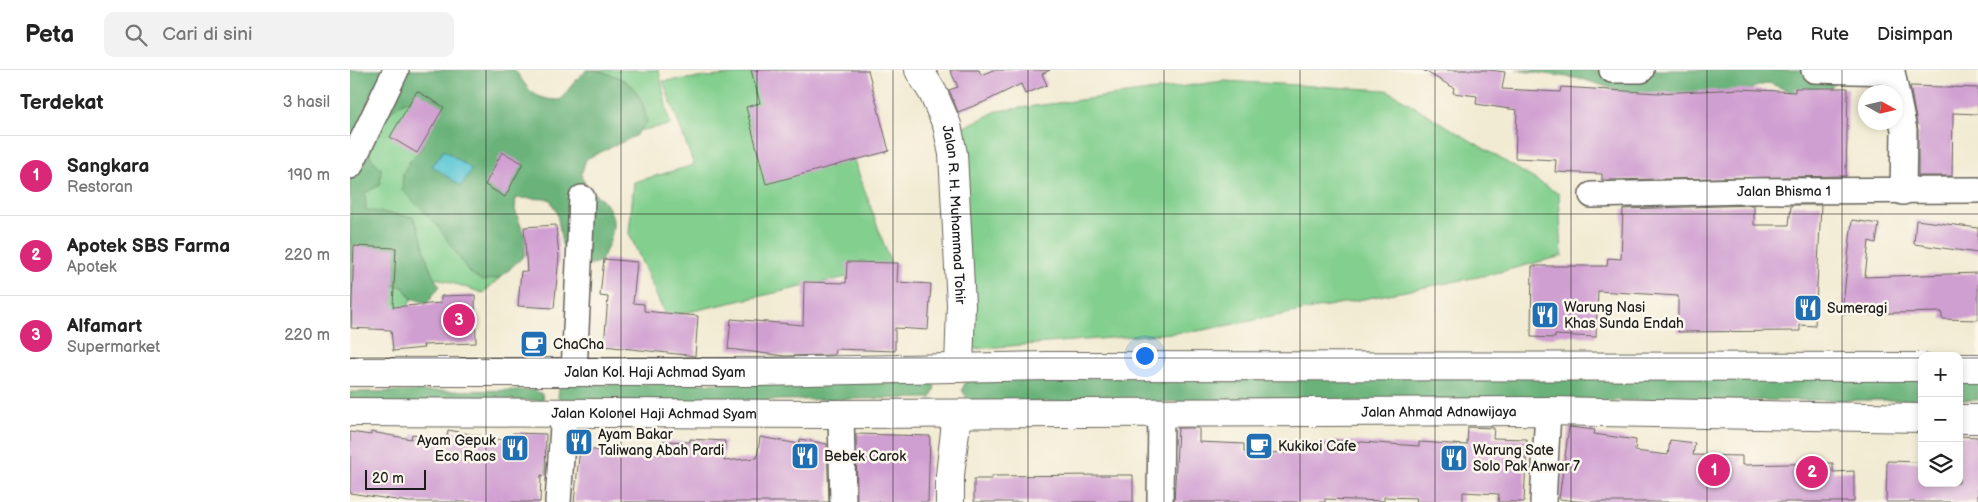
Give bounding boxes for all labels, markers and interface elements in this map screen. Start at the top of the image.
search box [104,12,454,57]
text: Peta [25,20,74,49]
icon: search [122,21,150,49]
text: Cari di sini [162,23,252,46]
text: Peta [1746,24,1782,45]
text: Rute [1810,24,1849,45]
text: Disimpan [1877,24,1953,45]
north arrow [1858,85,1903,130]
text: Terdekat [20,90,104,115]
text: 3 hasil [283,93,330,112]
street label: Jalan R. H. Muhammad Tohir [939,123,970,306]
text: Sangkara [67,155,149,178]
text: 1 [33,166,39,185]
text: 190 m [288,166,330,185]
text: Restoran [67,178,133,197]
street label: Jalan Bhisma 1 [1737,182,1831,200]
text: Apotek SBS Farma [67,235,230,258]
text: 2 [31,246,41,265]
text: 220 m [284,246,330,265]
text: Apotek [67,258,117,277]
restaurant icon: Sumeragi [1793,293,1823,323]
place label: Warung Nasi Khas Sunda Endah [1564,299,1684,332]
restaurant icon: Warung Nasi Khas Sunda Endah [1530,300,1560,330]
place label: Sumeragi [1827,300,1887,317]
pin: 3 [443,301,475,339]
text: Alfamart [67,315,142,338]
text: 3 [31,326,41,345]
text: 220 m [284,326,330,345]
cafe icon: ChaCha [519,329,549,359]
place label: ChaCha [553,336,604,353]
text: Supermarket [67,338,160,357]
your location [1132,343,1158,369]
map controls [1918,352,1963,487]
button: + [1918,352,1963,397]
street label: Jalan Kol. Haji Achmad Syam [564,364,746,381]
button: − [1918,397,1963,442]
street label: Jalan Ahmad Adnawijaya [1361,403,1517,420]
street label: Jalan Kolonel Haji Achmad Syam [551,404,757,422]
place label: Ayam Bakar Taliwang Abah Pardi [598,426,724,459]
restaurant icon: Ayam Bakar Taliwang Abah Pardi [564,427,594,457]
cafe icon: Kukikoi Cafe [1244,431,1274,461]
place label: Ayam Gepuk Eco Raos [417,432,496,465]
restaurant icon: Ayam Gepuk Eco Raos [500,433,530,463]
place label: Kukikoi Cafe [1278,438,1356,455]
restaurant icon: Bebek Carok [790,441,820,471]
place label: Warung Sate Solo Pak Anwar 7 [1473,442,1580,475]
button: layers [1918,442,1963,487]
restaurant icon: Warung Sate Solo Pak Anwar 7 [1439,443,1469,473]
place label: Bebek Carok [824,448,906,465]
pin: 1 [1698,451,1730,489]
pin: 2 [1796,453,1828,491]
scale bar [365,467,426,490]
text: 20 m [372,470,404,487]

